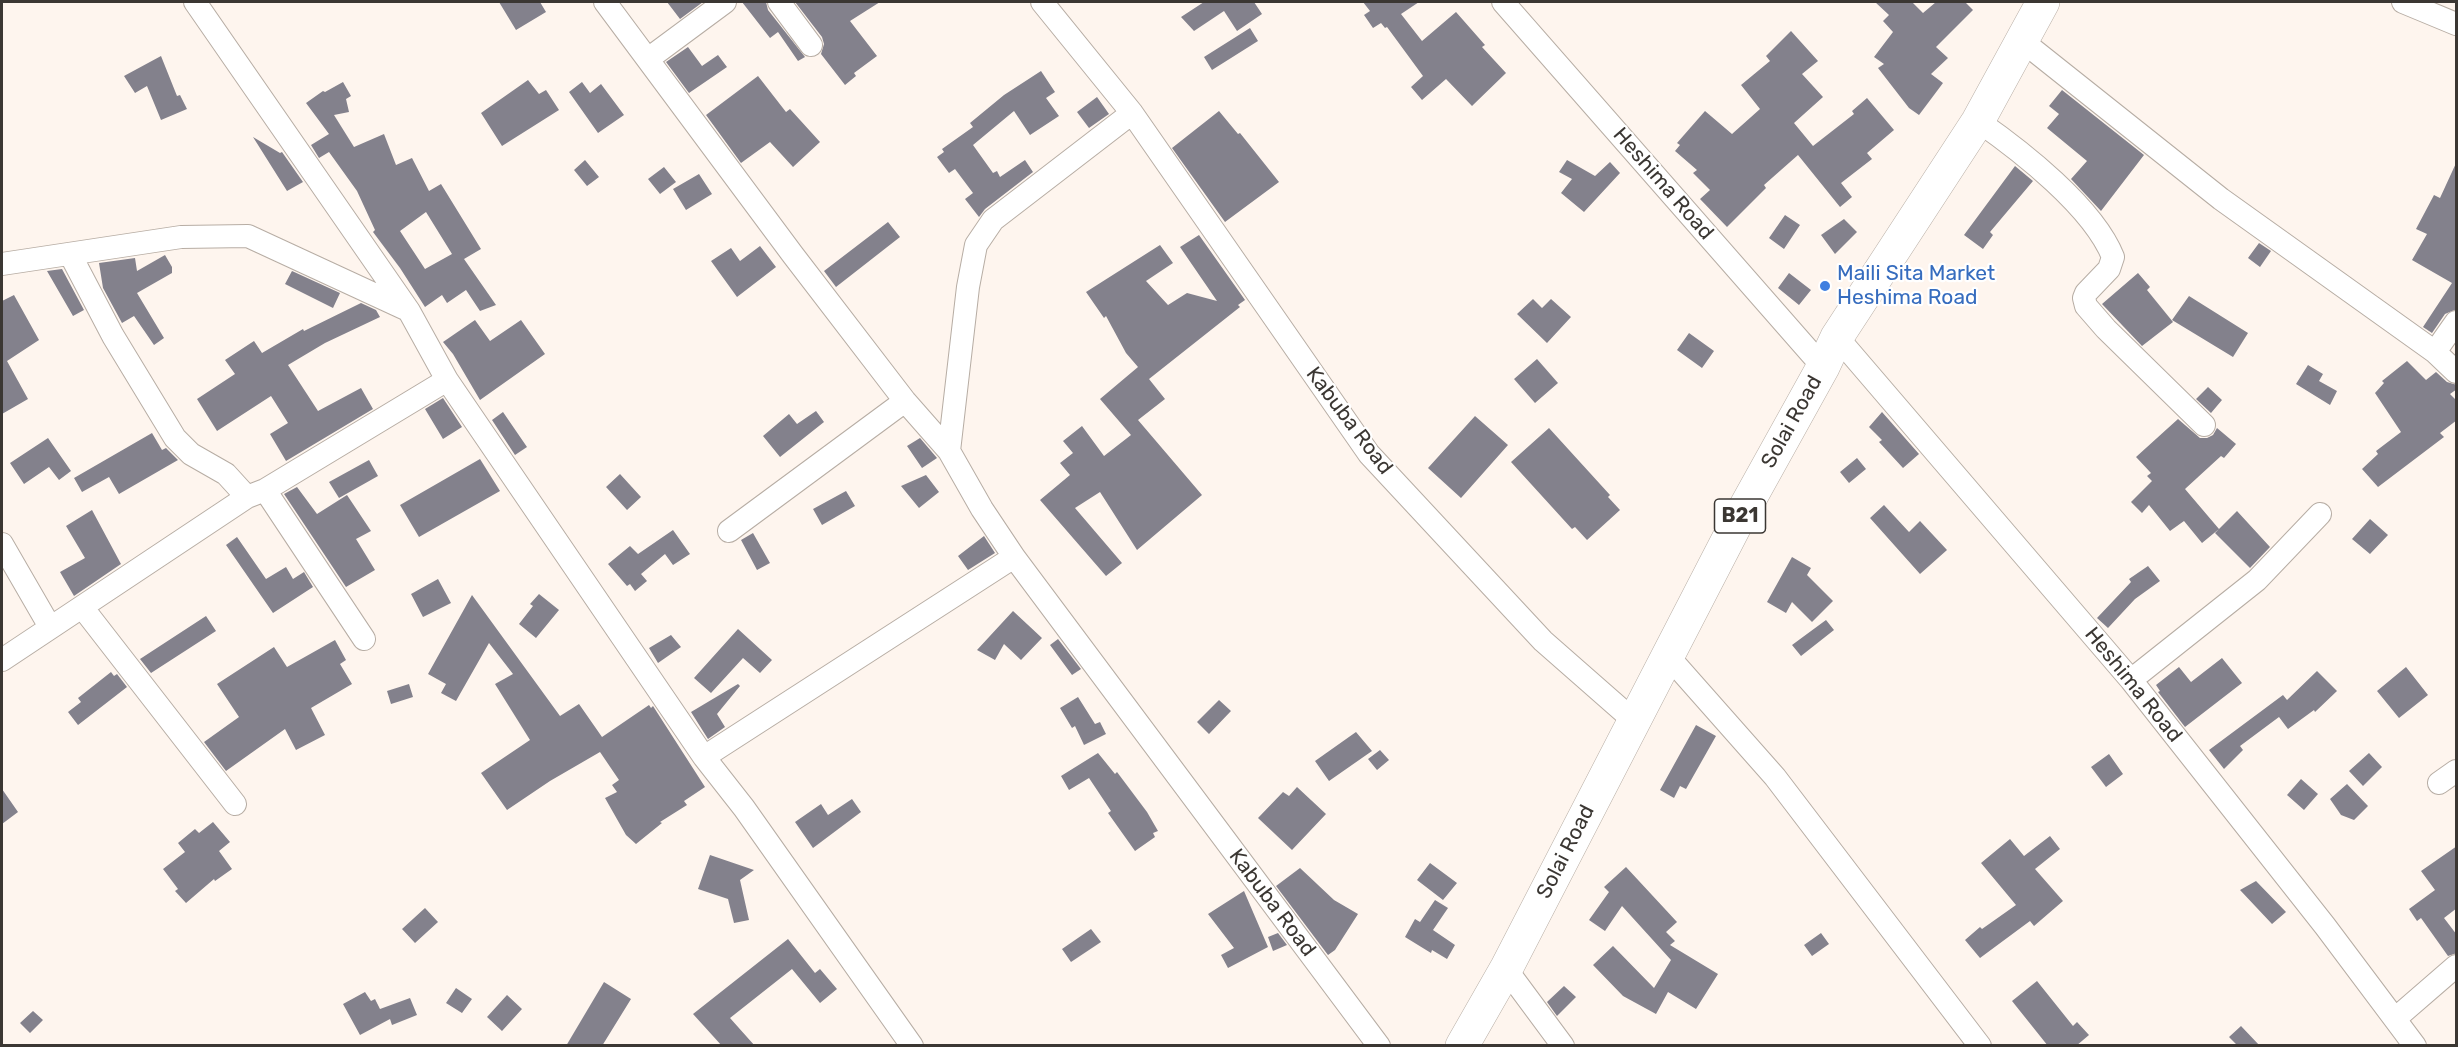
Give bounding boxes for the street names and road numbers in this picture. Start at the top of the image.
street label: Heshima Road [1607,123,1719,245]
street label: Kabuba Road [1300,362,1398,480]
street label: Solai Road [1756,371,1828,473]
road number: B21 [1714,499,1766,533]
street label: Heshima Road [2079,622,2187,748]
street label: Solai Road [1532,801,1600,903]
street label: Kabuba Road [1223,844,1321,962]

